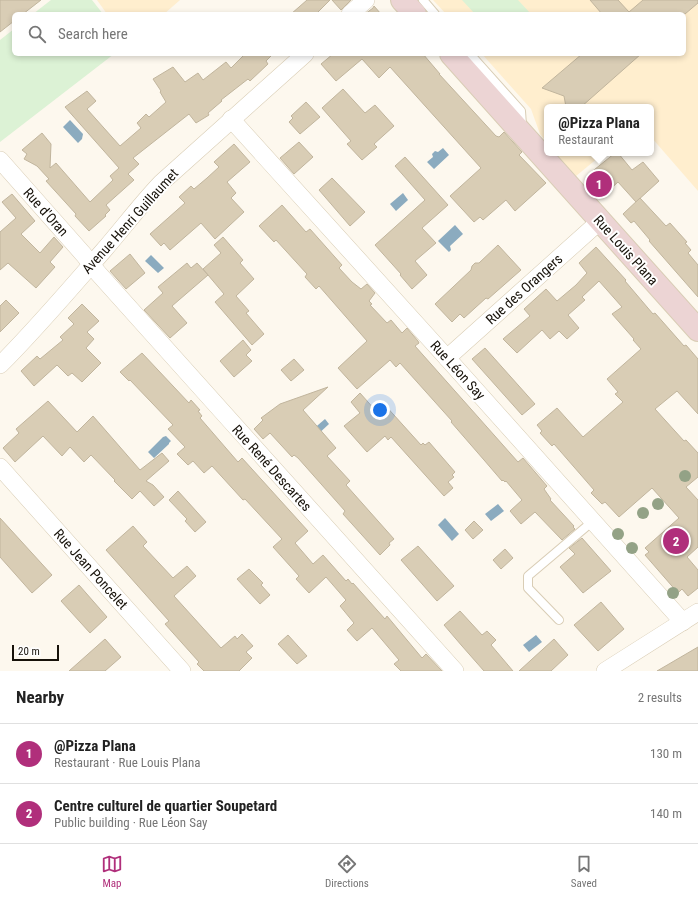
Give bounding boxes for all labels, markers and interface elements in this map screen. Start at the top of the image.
search box [12,12,686,56]
icon: search [26,23,48,45]
text: Search here [58,25,128,43]
popup [544,104,654,156]
text: @Pizza Plana [558,114,640,132]
text: Restaurant [558,132,614,147]
street label: Avenue Henri Guillaumet [79,165,181,277]
pin: 1 [586,169,612,199]
street label: Rue d'Oran [20,185,72,239]
street label: Rue Louis Plana [590,212,662,288]
street label: Rue des Orangers [483,251,565,327]
street label: Rue Léon Say [427,337,489,403]
your location [370,400,390,420]
street label: Rue René Descartes [229,422,315,514]
street label: Rue Jean Poncelet [51,526,131,612]
pin: 2 [663,526,689,556]
scale bar [12,643,59,662]
text: 20 m [18,645,40,658]
text: Nearby [16,687,64,707]
text: 2 results [638,690,682,705]
text: @Pizza Plana [54,737,136,755]
text: 1 [26,746,32,761]
text: 130 m [650,746,682,761]
text: Restaurant · Rue Louis Plana [54,755,201,770]
text: Centre culturel de quartier Soupetard [54,797,277,815]
text: 2 [26,806,32,821]
text: 140 m [650,806,682,821]
text: Public building · Rue Léon Say [54,815,207,830]
tab: Map [101,853,123,890]
tab: Directions [325,853,369,890]
tab: Saved [571,853,597,890]

